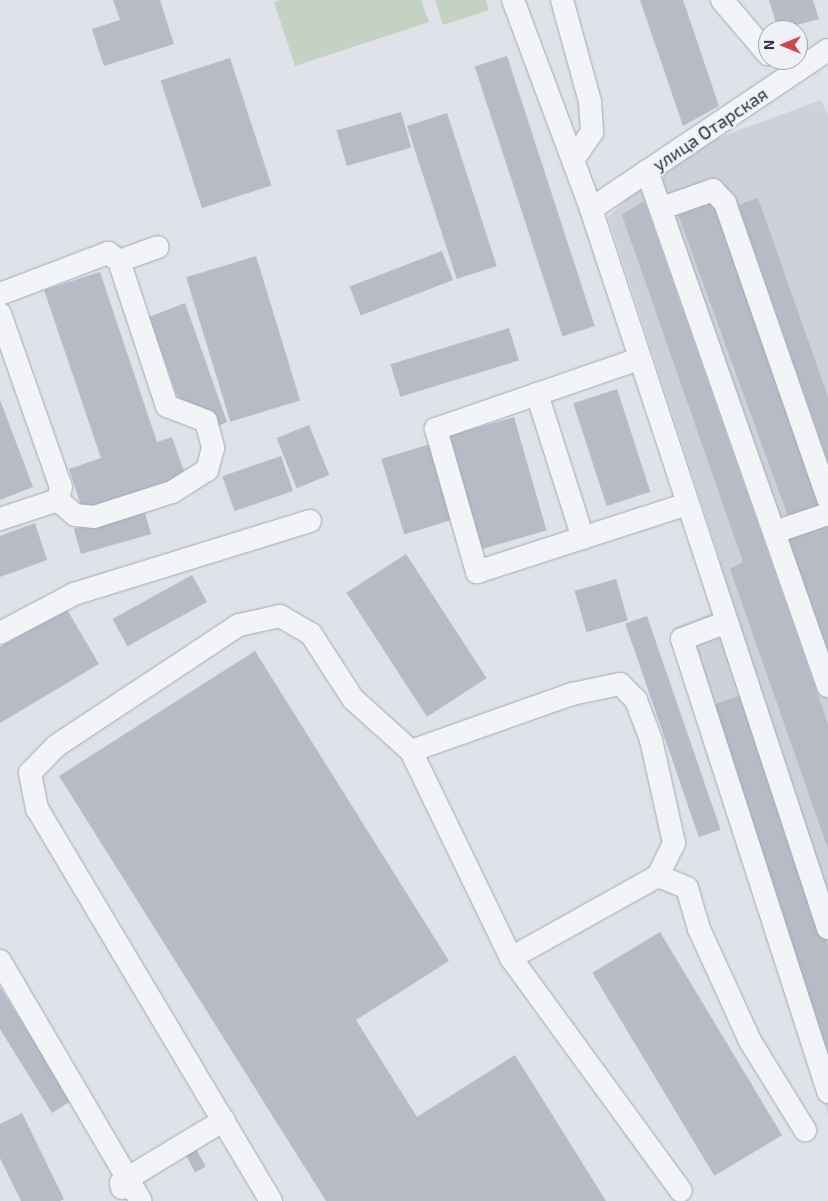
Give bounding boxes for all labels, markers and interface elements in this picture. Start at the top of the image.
north arrow [758,20,808,70]
text: N [760,40,777,50]
street label: улица Отарская [649,83,771,175]

